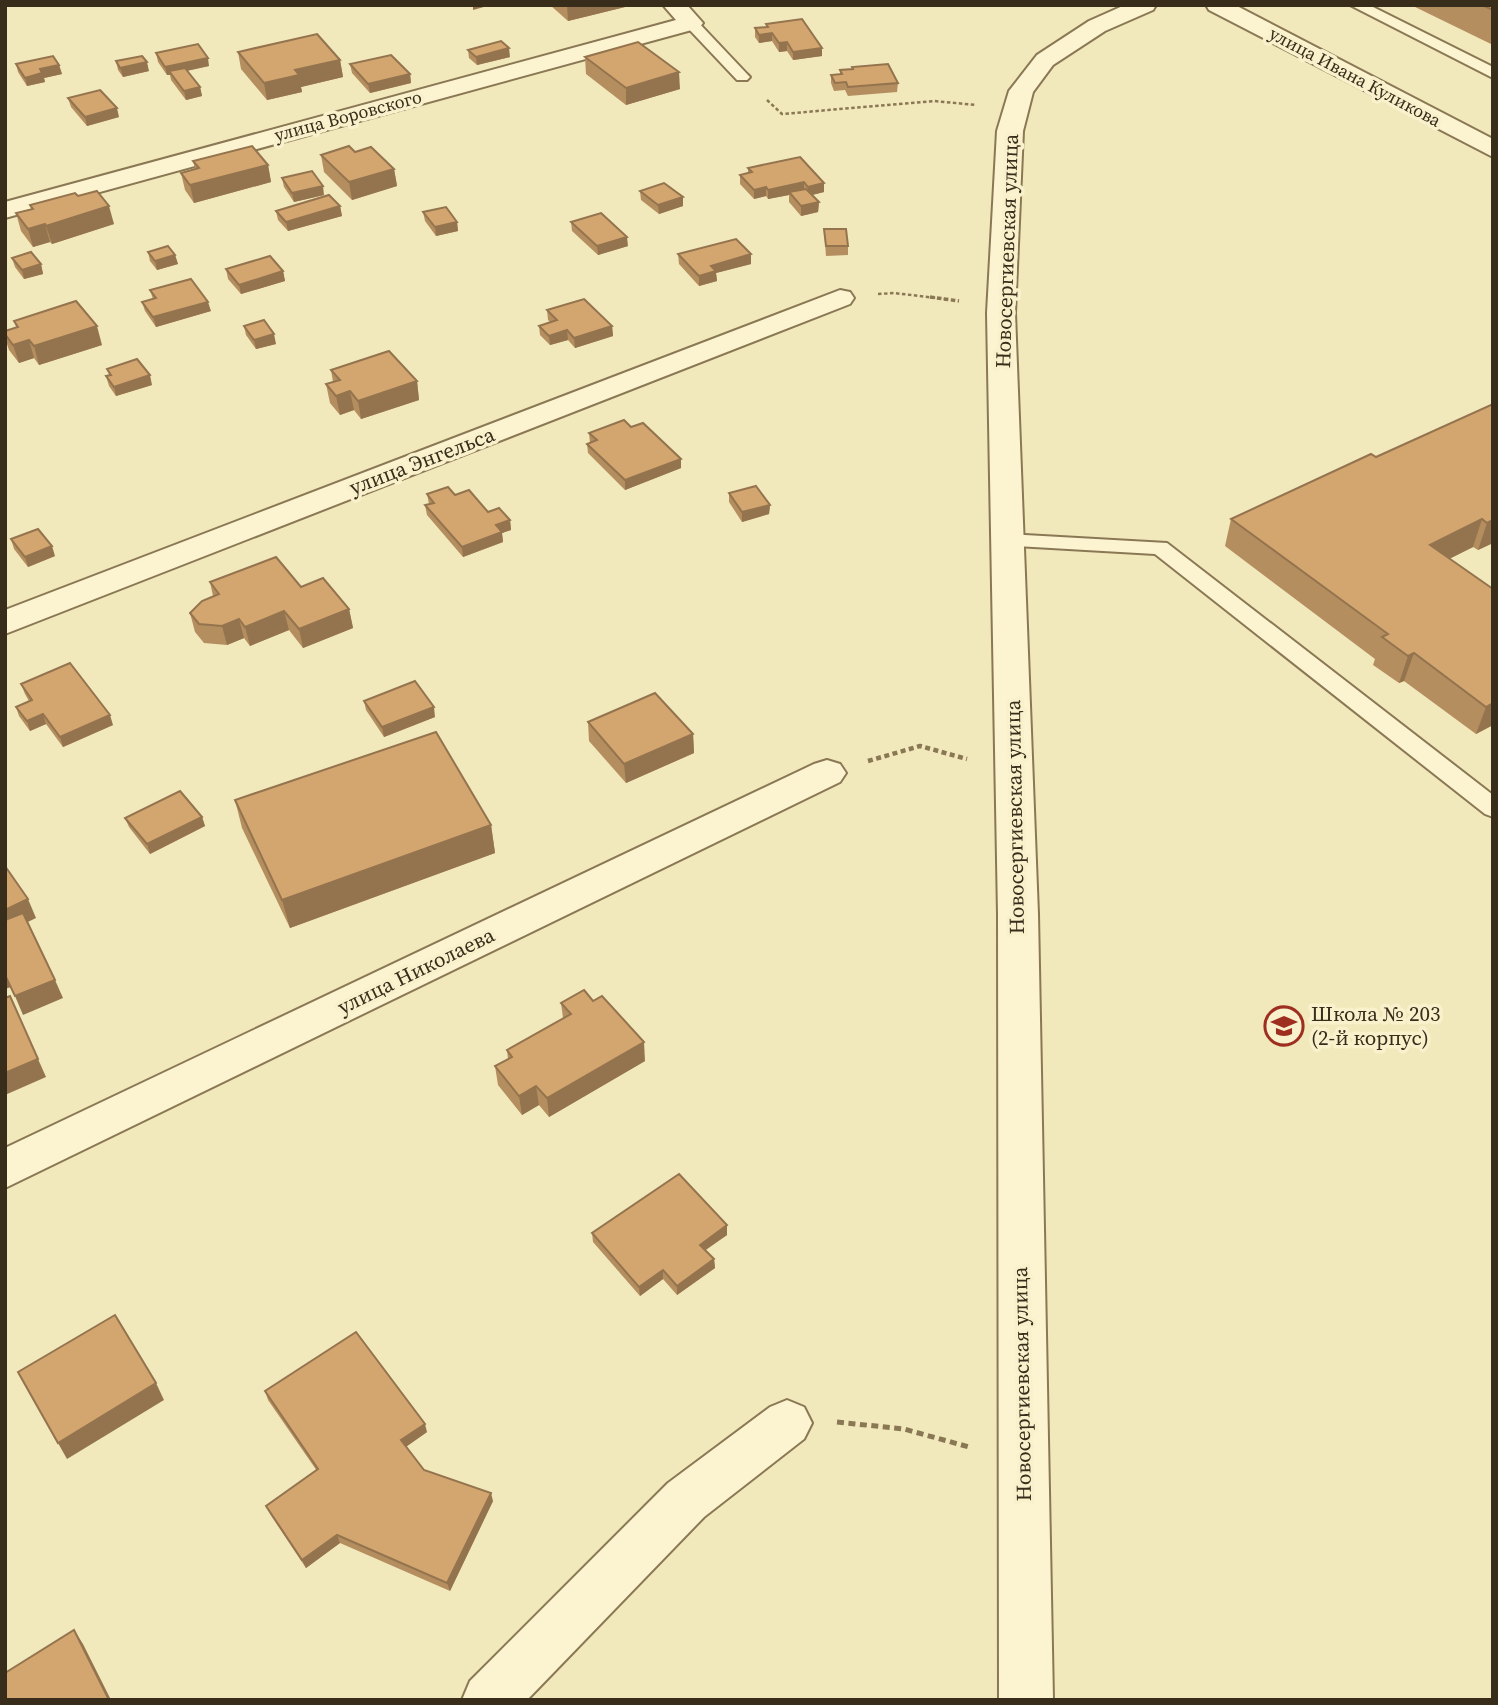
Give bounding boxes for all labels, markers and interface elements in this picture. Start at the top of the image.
street label: улица Ивана Куликова [1265,21,1446,133]
street label: улица Воровского [271,84,424,147]
street label: Новосергиевская улица [988,133,1025,369]
street label: улица Энгельса [345,419,499,502]
street label: Новосергиевская улица [998,699,1031,935]
street label: улица Николаева [332,920,499,1021]
place label: Школа № 203 (2-й корпус) [1311,999,1441,1052]
school or university icon: Школа № 203 (2-й корпус) [1263,1005,1305,1047]
street label: Новосергиевская улица [1005,1266,1038,1502]

